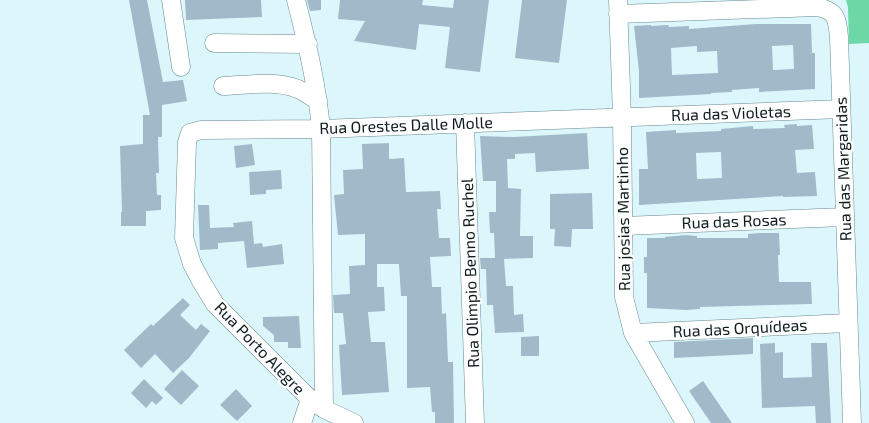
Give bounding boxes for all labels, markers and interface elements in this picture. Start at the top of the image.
street label: Rua das Margaridas [830,97,855,241]
street label: Rua das Violetas [671,101,791,124]
street label: Rua Orestes Dalle Molle [319,112,493,137]
street label: Rua josias Martinho [612,147,634,291]
street label: Rua Olimpio Benno Ruchel [457,178,482,368]
street label: Rua das Rosas [681,209,787,232]
street label: Rua Porto Alegre [211,297,309,398]
street label: Rua das Orquídeas [672,314,808,341]

